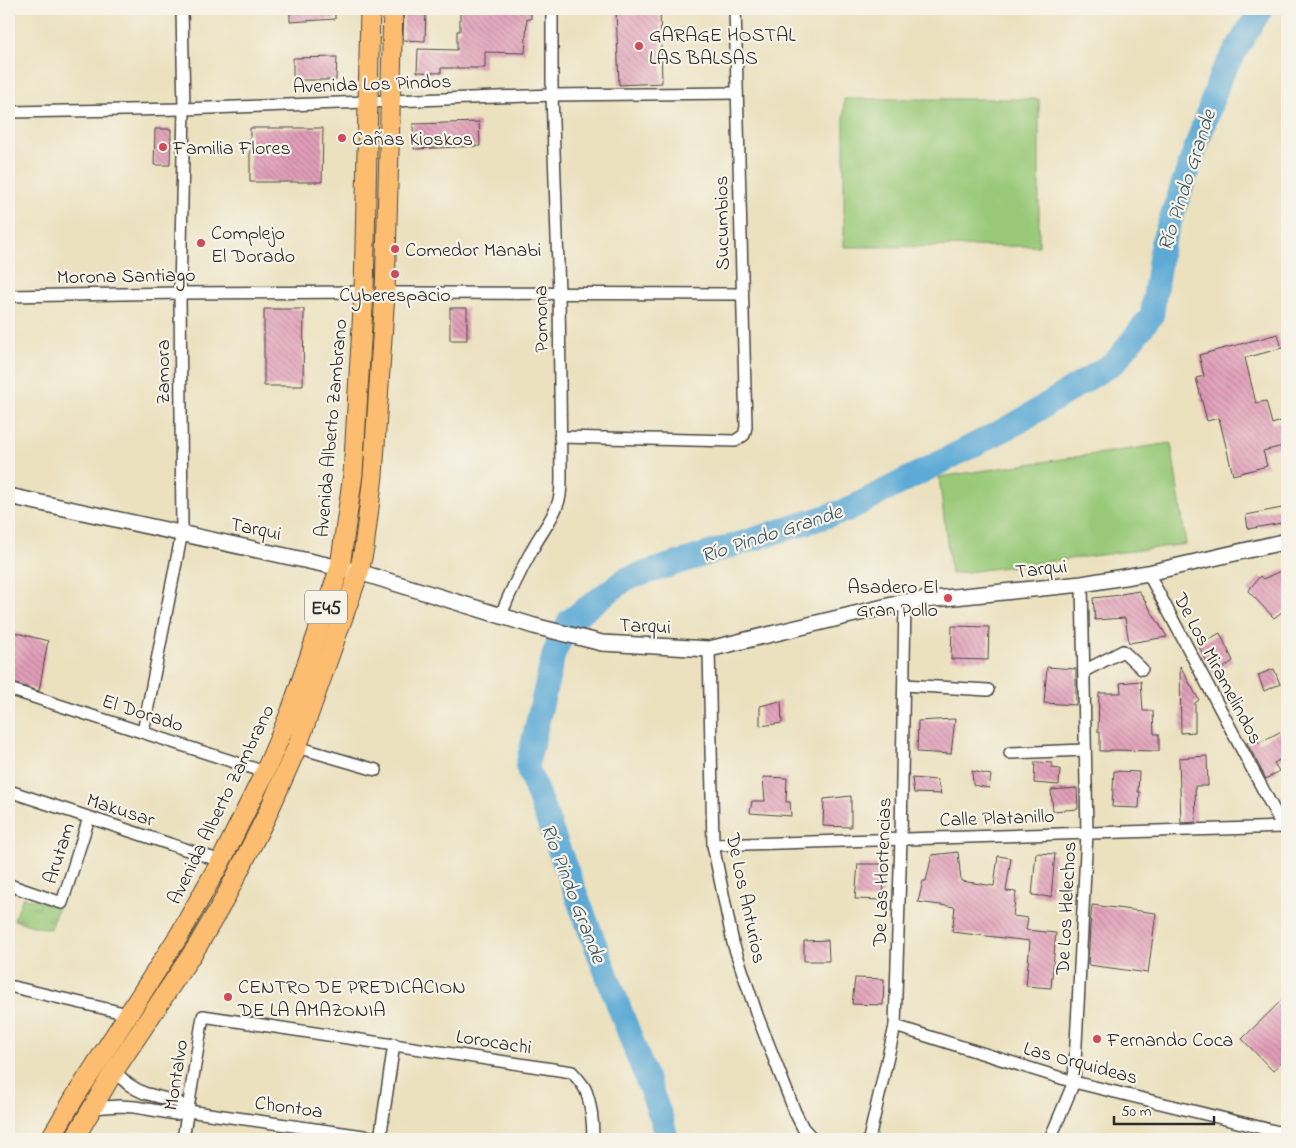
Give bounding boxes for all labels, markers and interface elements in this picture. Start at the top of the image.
place label: GARAGE HOSTAL LAS BALSAS [649,22,796,74]
marker: GARAGE HOSTAL LAS BALSAS [633,40,645,52]
street label: Avenida Los Pindos [292,68,452,103]
water label: Río Pindo Grande [1151,105,1225,255]
place label: Cañas Kioskos [352,126,473,155]
marker: Cañas Kioskos [336,132,348,144]
place label: Familia Flores [172,135,291,164]
marker: Familia Flores [157,141,169,153]
street label: Sucumbios [708,175,739,271]
place label: Complejo El Dorado [211,220,295,272]
marker: Complejo El Dorado [195,237,207,249]
place label: Comedor Manabi [405,237,541,266]
marker: Comedor Manabi [389,243,401,255]
street label: Morona Santiago [56,262,196,294]
marker: Cyberespacio [389,268,401,280]
place label: Cyberespacio [339,282,451,311]
street label: Pomona [527,285,558,353]
street label: Avenida Alberto Zambrano [308,318,356,539]
street label: Zamora [150,339,179,405]
water label: Río Pindo Grande [697,497,848,572]
street label: Tarqui [227,511,284,550]
street label: Tarqui [1014,553,1069,588]
place label: Asadero El Gran Pollo [847,574,938,626]
street label: De Los Miramelindos [1164,588,1269,750]
road number: E45 [305,590,347,624]
marker: Asadero El Gran Pollo [942,592,954,604]
street label: Tarqui [618,612,671,643]
street label: El Dorado [98,688,187,741]
street label: Avenida Alberto Zambrano [161,700,283,910]
street label: Makusar [82,787,159,836]
street label: De Las Hortencias [866,797,901,948]
street label: Calle Platanillo [939,803,1055,836]
street label: Arutam [37,819,84,888]
water label: Río Pindo Grande [532,820,613,969]
street label: De Los Anturios [716,830,772,966]
street label: De Los Helechos [1049,841,1085,977]
place label: CENTRO DE PREDICACION DE LA AMAZONIA [237,974,466,1026]
marker: CENTRO DE PREDICACION DE LA AMAZONIA [222,991,234,1003]
street label: Lorocachi [454,1023,533,1064]
place label: Fernando Coca [1106,1027,1233,1056]
marker: Fernando Coca [1091,1033,1103,1045]
street label: Las Orquideas [1020,1035,1141,1094]
street label: Montalvo [158,1038,197,1113]
street label: Chontoa [253,1089,325,1128]
scale bar [1114,1093,1214,1125]
text: 50 m [1121,1101,1152,1123]

